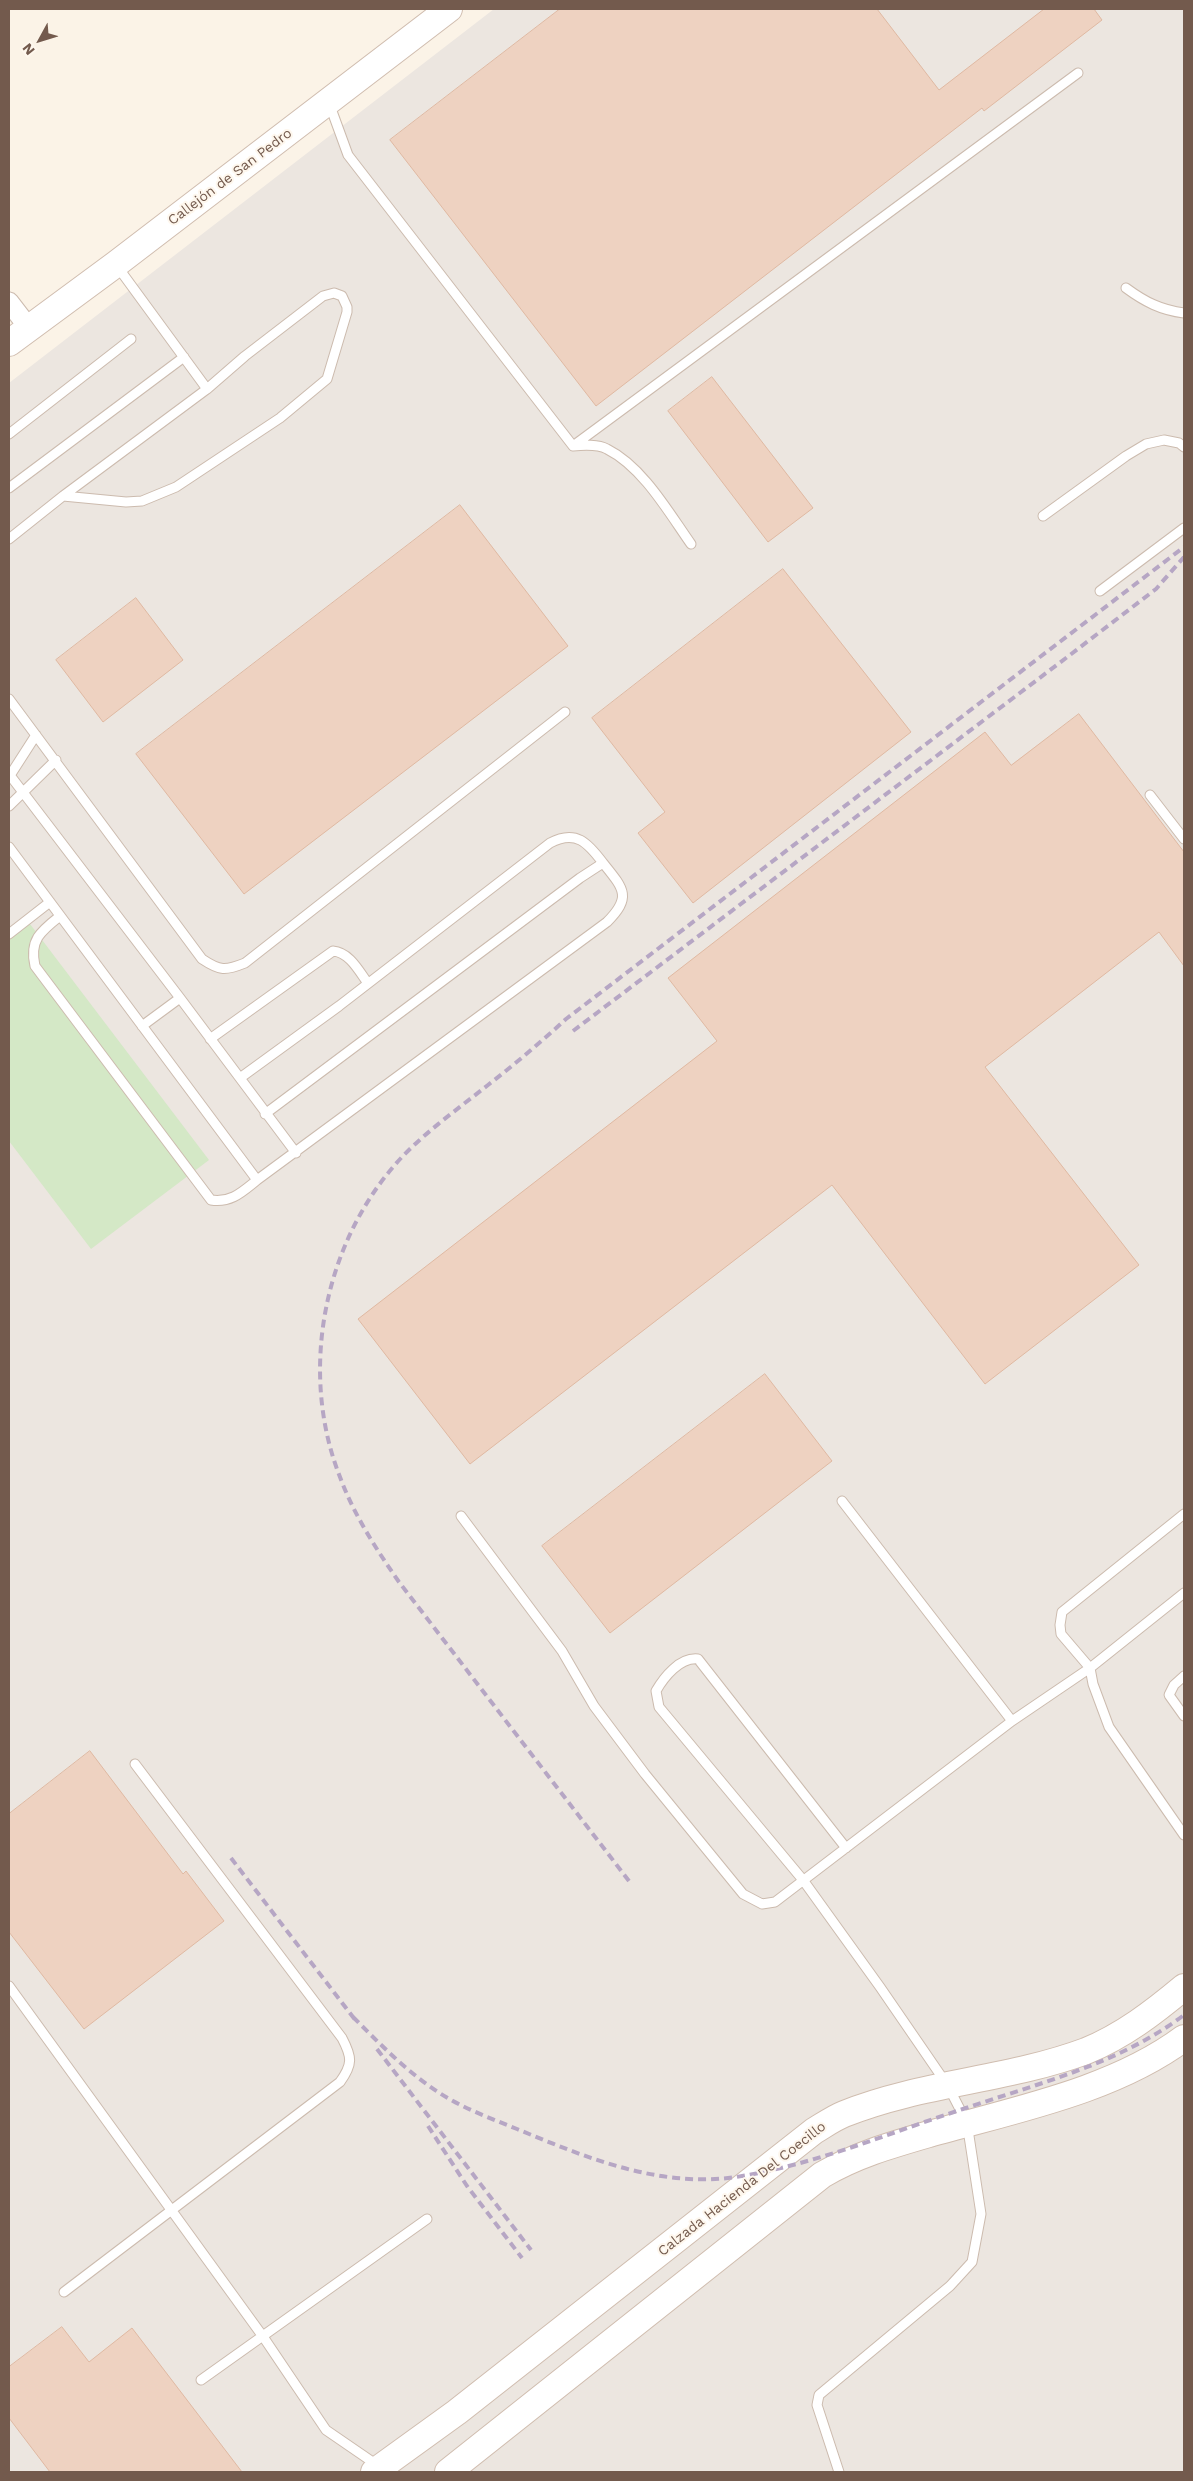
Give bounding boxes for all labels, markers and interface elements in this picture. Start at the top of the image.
north arrow [15,15,65,65]
text: N [19,40,38,59]
street label: Callejón de San Pedro [165,125,295,229]
street label: Calzada Hacienda Del Coecillo [655,2118,829,2260]

